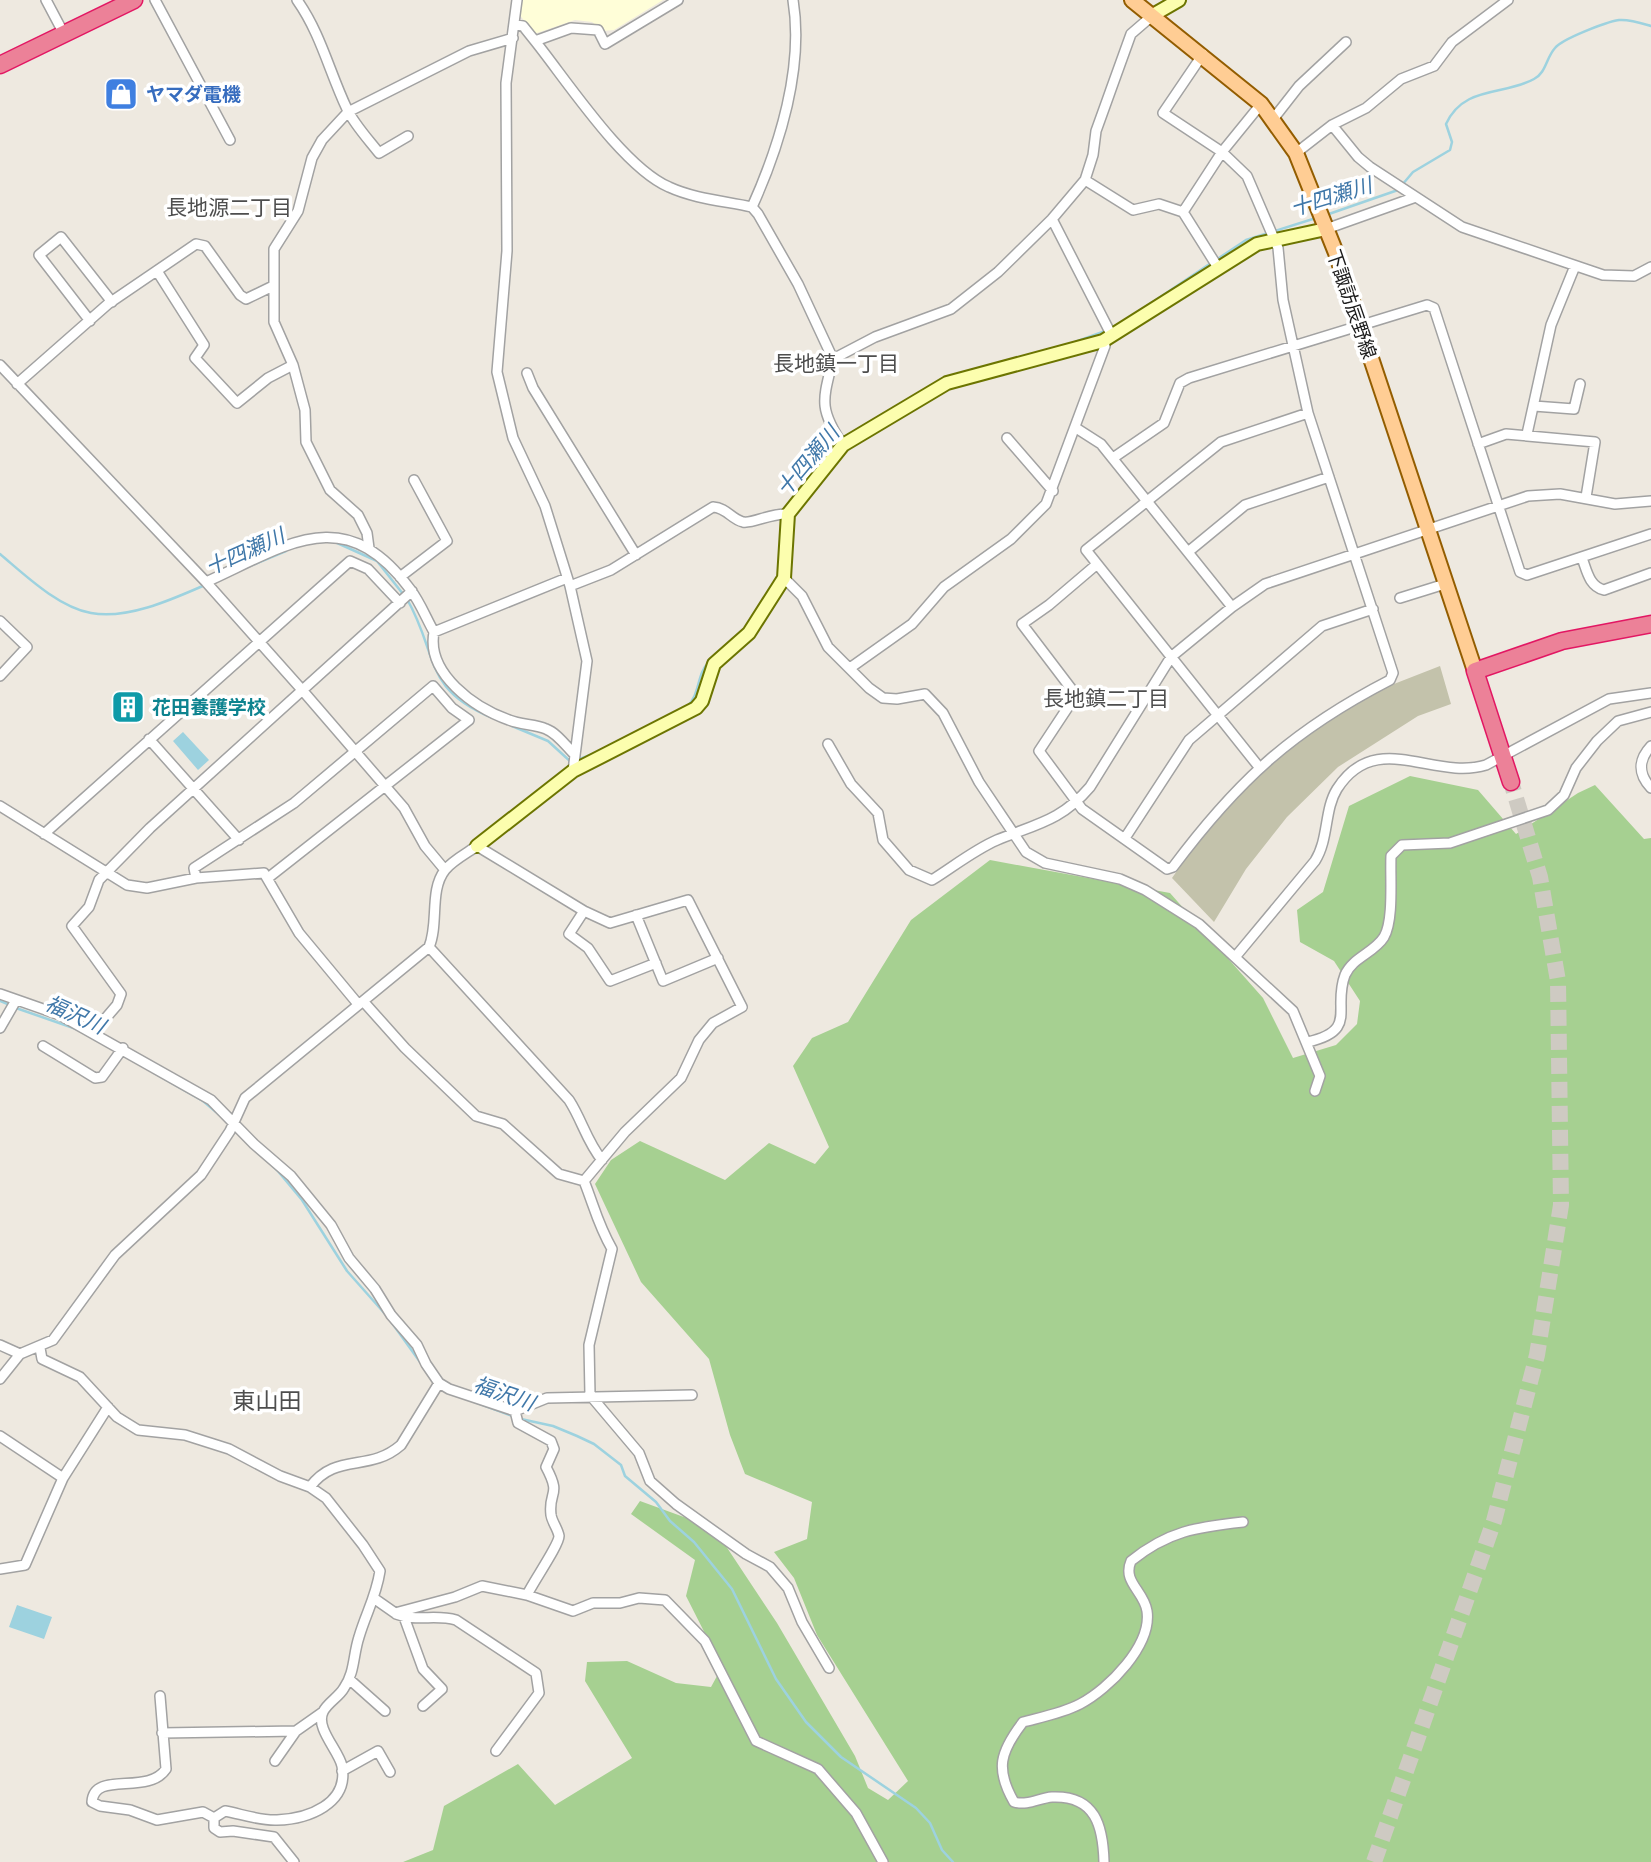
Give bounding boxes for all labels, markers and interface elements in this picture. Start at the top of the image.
shop icon: ヤマダ電機 [102,75,140,113]
place label: ヤマダ電機 [146,84,241,105]
water label: 十四瀬川 [1288,174,1376,220]
district label: 長地源二丁目 [166,197,292,219]
street label: 下諏訪辰野線 [1323,247,1379,361]
district label: 長地鎮一丁目 [773,353,899,375]
water label: 十四瀬川 [773,420,845,500]
water label: 十四瀬川 [202,524,290,579]
building icon: 花田養護学校 [109,688,147,726]
district label: 長地鎮二丁目 [1043,688,1169,710]
place label: 花田養護学校 [152,697,266,718]
water label: 福沢川 [42,992,110,1039]
water label: 福沢川 [471,1373,539,1415]
district label: 東山田 [233,1389,302,1414]

